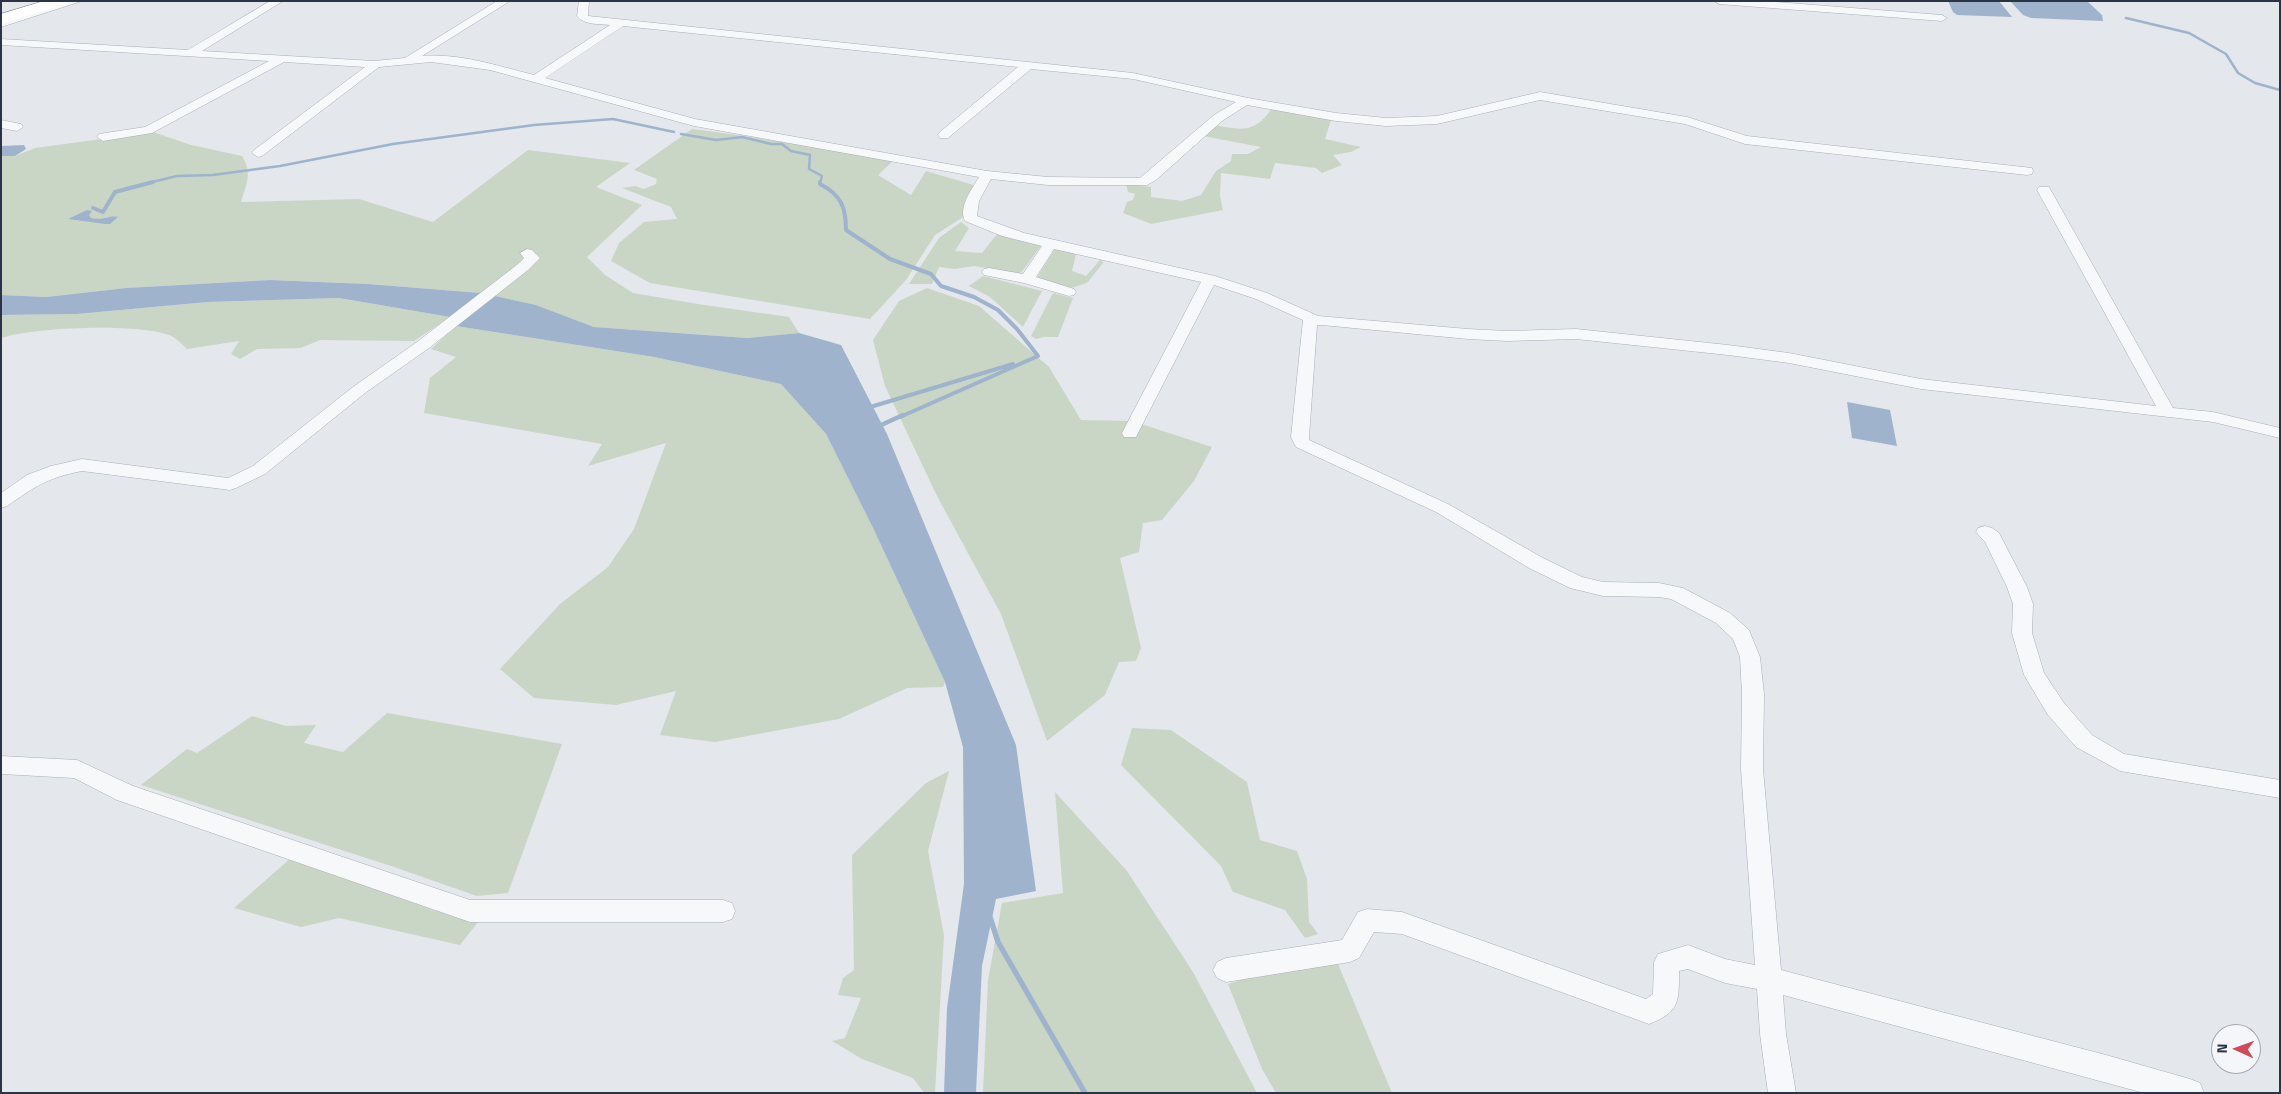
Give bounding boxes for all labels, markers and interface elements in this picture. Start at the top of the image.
north arrow [2211,1024,2261,1074]
text: N [2211,1043,2232,1054]

